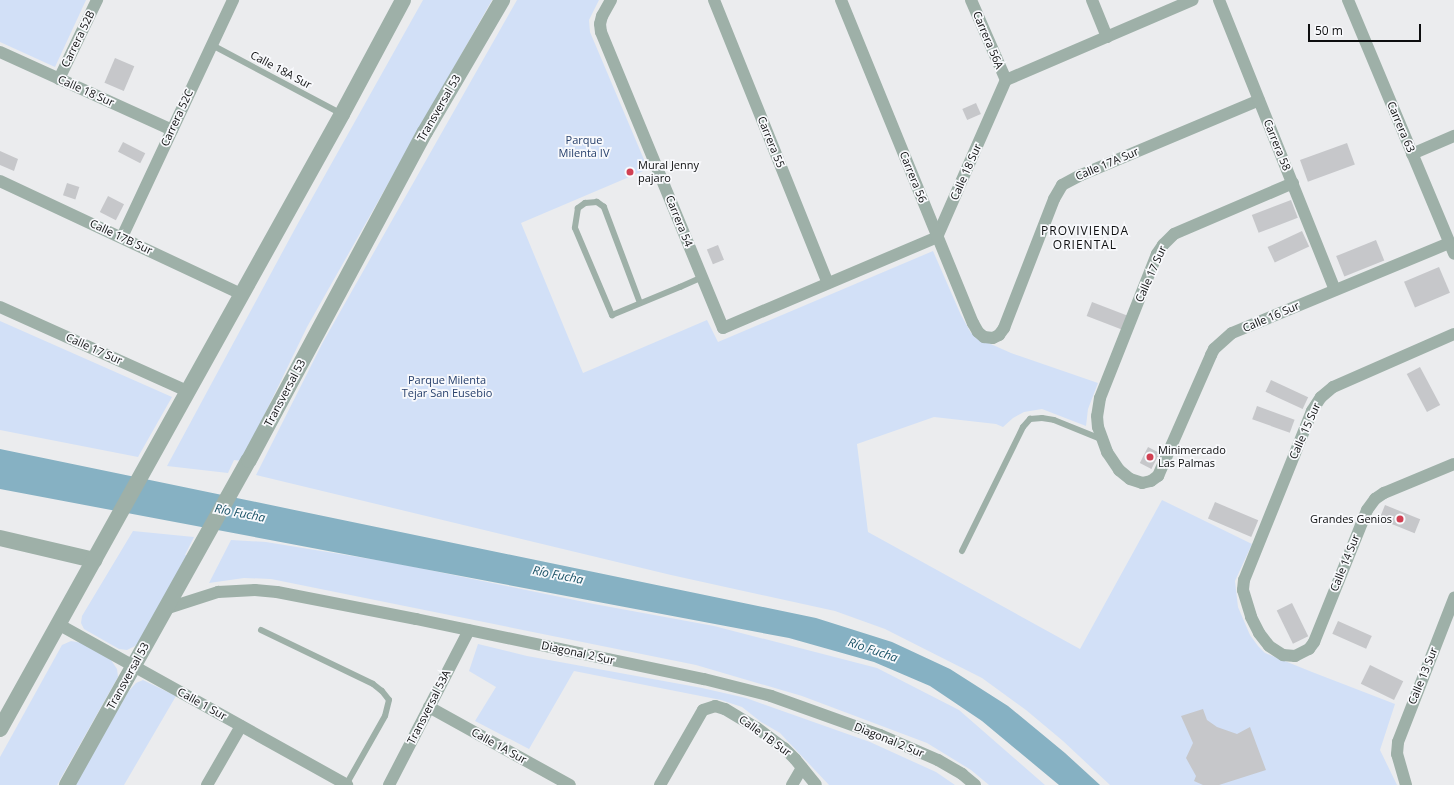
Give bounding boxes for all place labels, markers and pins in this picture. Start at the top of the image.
place label: Mural Jenny pajaro [638,159,699,185]
marker: Mural Jenny pajaro [625,167,635,177]
place label: Minimercado Las Palmas [1158,444,1226,470]
marker: Minimercado Las Palmas [1145,452,1155,462]
place label: Grandes Genios [1310,512,1392,526]
marker: Grandes Genios [1395,514,1405,524]

